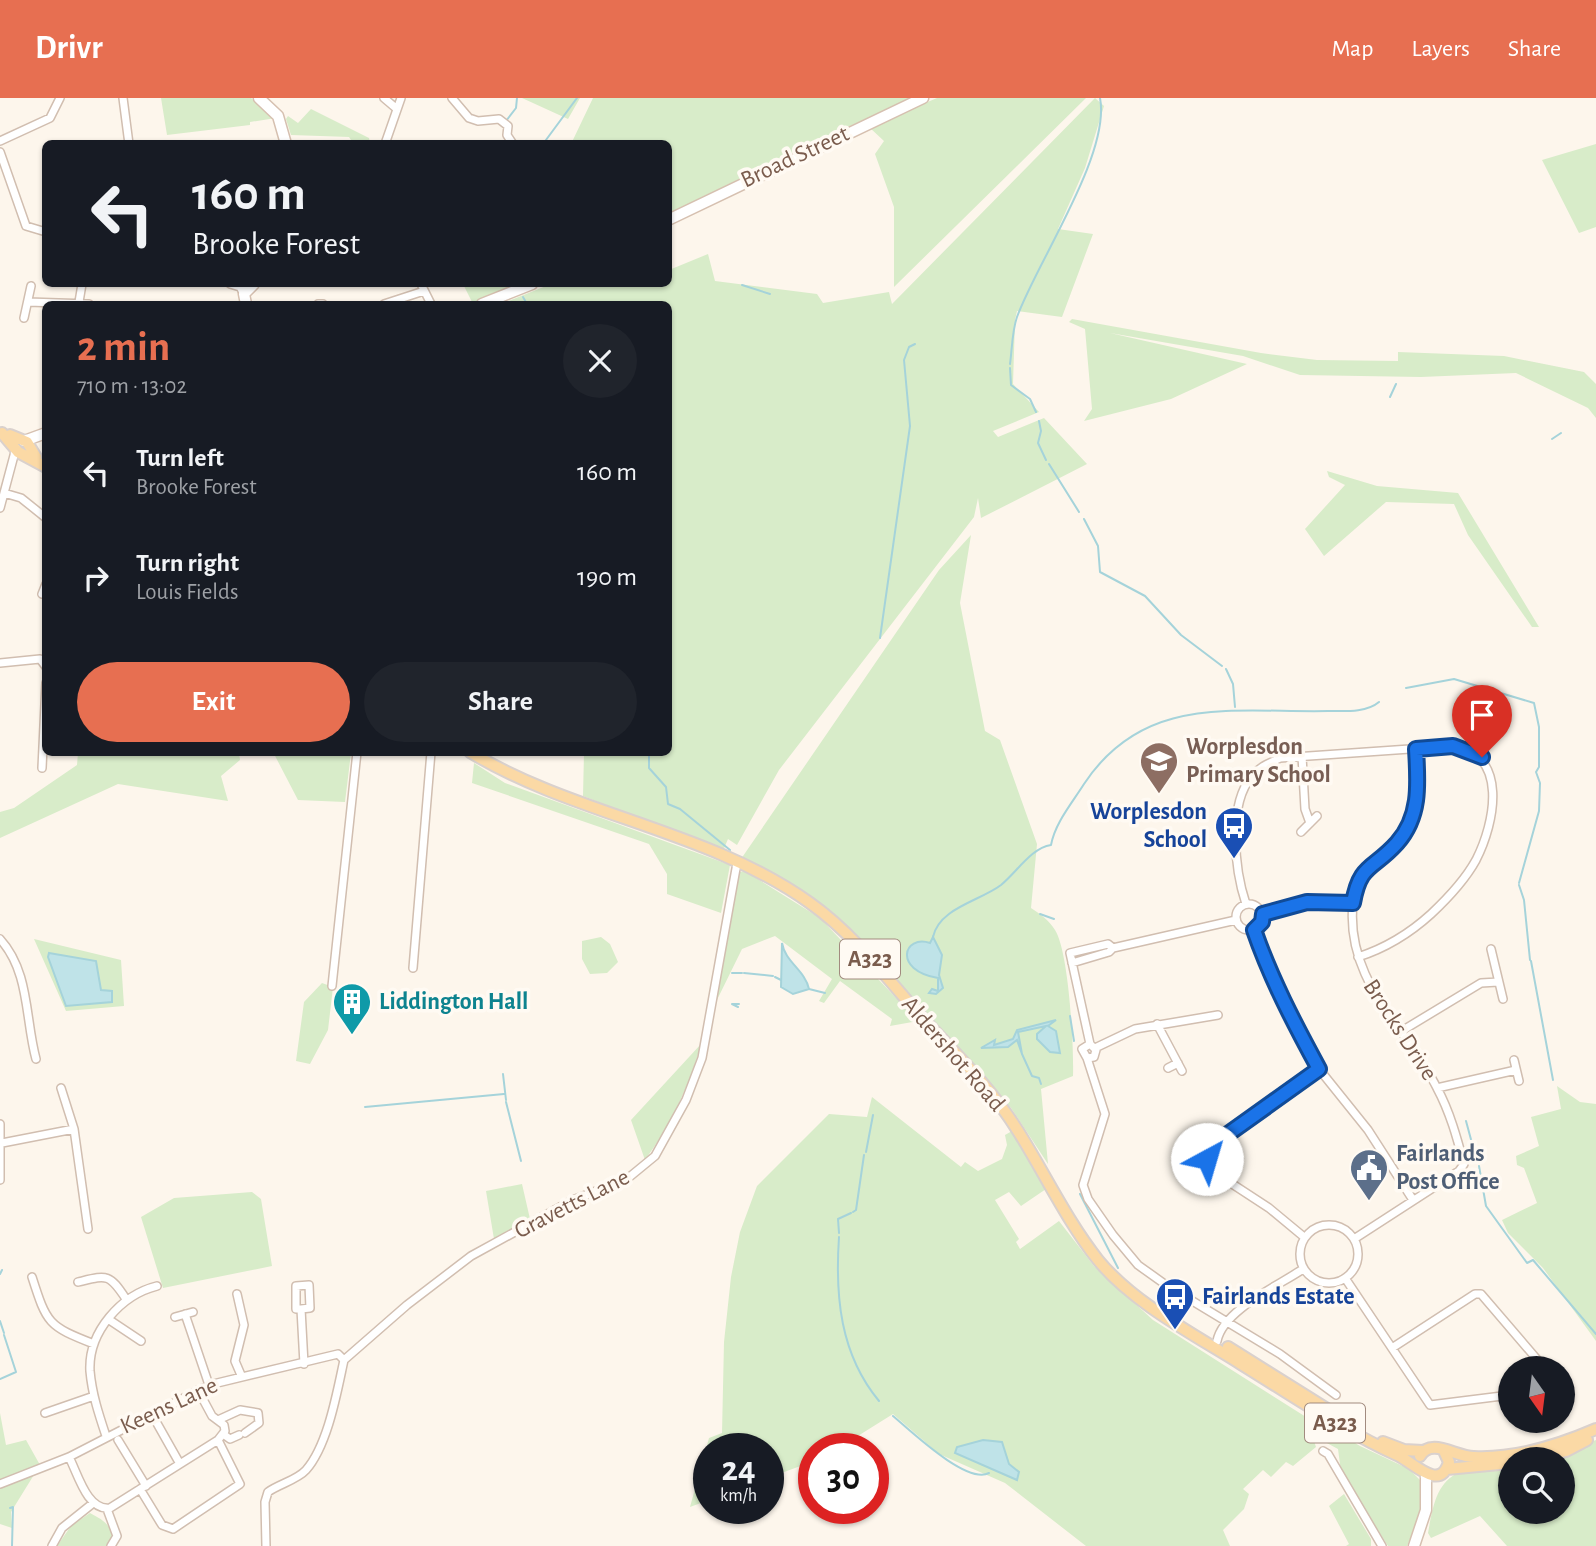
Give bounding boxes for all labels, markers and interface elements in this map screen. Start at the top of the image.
text: Drivr [35,32,103,65]
text: Map [1331,37,1373,61]
text: Layers [1411,37,1470,61]
text: Share [1508,37,1561,61]
street label: Broad Street [737,121,853,192]
icon: left [77,168,168,259]
text: 160 m [192,170,306,219]
text: Brooke Forest [192,228,360,260]
button: close [563,324,637,398]
text: 2 min [77,326,170,368]
text: 710 m · 13:02 [77,375,187,398]
text: Turn left [136,445,224,471]
icon: left [77,454,115,492]
text: 160 m [577,459,637,485]
text: Brooke Forest [136,476,257,499]
text: Turn right [136,550,239,576]
icon: right [77,559,115,597]
text: 190 m [577,564,637,590]
text: Louis Fields [136,581,238,604]
button: Exit [77,662,350,742]
button: Share [364,662,637,742]
pin [1452,685,1512,757]
icon: arrive [1463,696,1501,734]
place label: Worplesdon Primary School [1186,735,1331,787]
school or university icon: Worplesdon Primary School [1138,740,1180,795]
place label: Worplesdon School [1090,800,1207,852]
bus stop icon: Worplesdon School [1213,805,1255,860]
road number: A323 [840,940,900,978]
street label: Brocks Drive [1359,975,1441,1085]
building icon: Liddington Hall [331,981,373,1036]
place label: Liddington Hall [379,990,528,1014]
street label: Aldershot Road [897,992,1009,1116]
position arrow [1170,1122,1244,1196]
place label: Fairlands Post Office [1396,1142,1500,1194]
public building icon: Fairlands Post Office [1348,1147,1390,1202]
street label: Gravetts Lane [511,1165,633,1243]
bus stop icon: Fairlands Estate [1154,1276,1196,1331]
place label: Fairlands Estate [1202,1285,1355,1309]
north arrow [1498,1356,1575,1433]
map controls [1498,1356,1575,1524]
street label: Keens Lane [117,1373,221,1439]
road number: A323 [1305,1404,1365,1442]
speed limit sign: 30 [798,1433,889,1524]
button: search [1498,1447,1575,1524]
text: 24 [721,1452,756,1487]
text: km/h [720,1487,757,1505]

